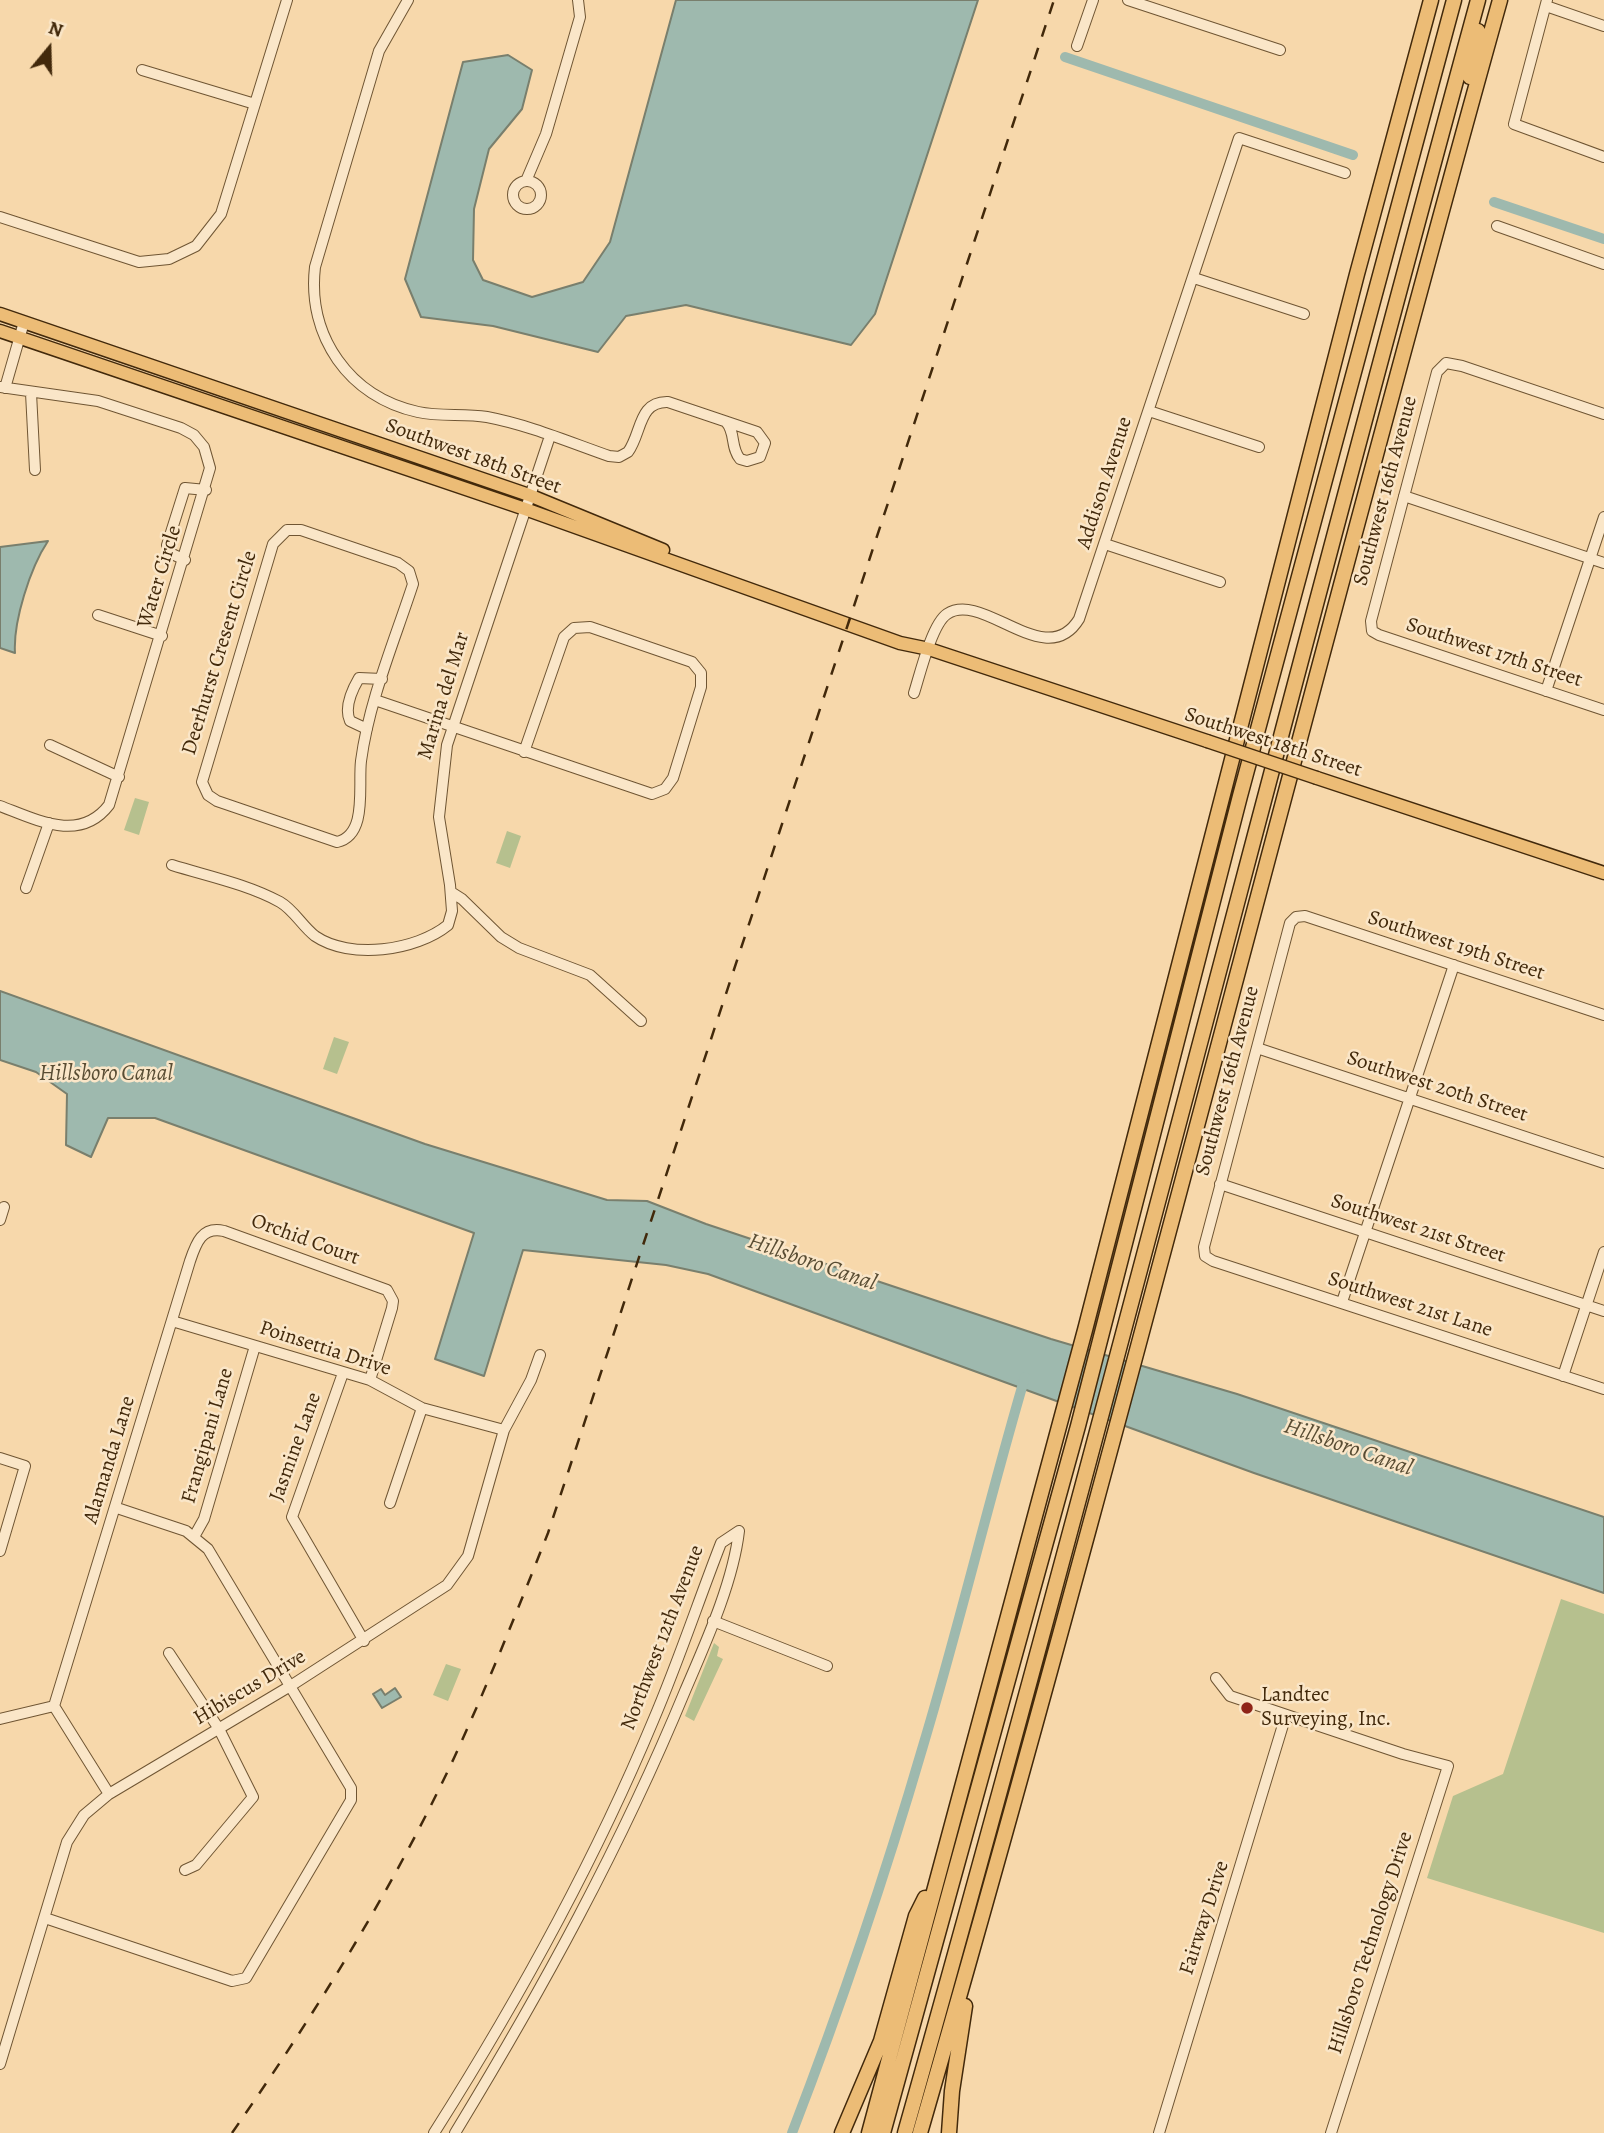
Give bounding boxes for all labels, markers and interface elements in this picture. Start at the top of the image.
north arrow [14,14,84,84]
text: N [45,15,67,44]
street label: Southwest 16th Avenue [1349,393,1423,589]
street label: Southwest 18th Street [382,414,564,500]
street label: Addison Avenue [1072,414,1138,552]
street label: Water Circle [132,523,188,631]
street label: Deerhurst Cresent Circle [177,548,263,758]
street label: Southwest 17th Street [1403,613,1585,693]
street label: Marina del Mar [413,629,475,763]
street label: Southwest 18th Street [1181,702,1365,784]
street label: Southwest 19th Street [1364,906,1548,986]
street label: Southwest 16th Avenue [1191,983,1265,1179]
street label: Southwest 20th Street [1343,1046,1531,1128]
water label: Hillsboro Canal [39,1060,173,1088]
street label: Southwest 21st Street [1328,1189,1508,1269]
street label: Orchid Court [247,1209,363,1271]
water label: Hillsboro Canal [744,1228,880,1298]
street label: Southwest 21st Lane [1324,1266,1496,1344]
street label: Poinsettia Drive [256,1316,394,1382]
street label: Frangipani Lane [177,1365,239,1507]
street label: Jasmine Lane [265,1389,327,1505]
street label: Alamanda Lane [79,1393,141,1527]
water label: Hillsboro Canal [1280,1413,1416,1483]
street label: Northwest 12th Avenue [616,1542,710,1734]
street label: Hibiscus Drive [189,1645,311,1731]
place label: Landtec Surveying, Inc. [1261,1683,1391,1733]
marker: Landtec Surveying, Inc. [1239,1700,1255,1716]
street label: Hillsboro Technology Drive [1323,1829,1419,2057]
street label: Fairway Drive [1175,1858,1235,1978]

